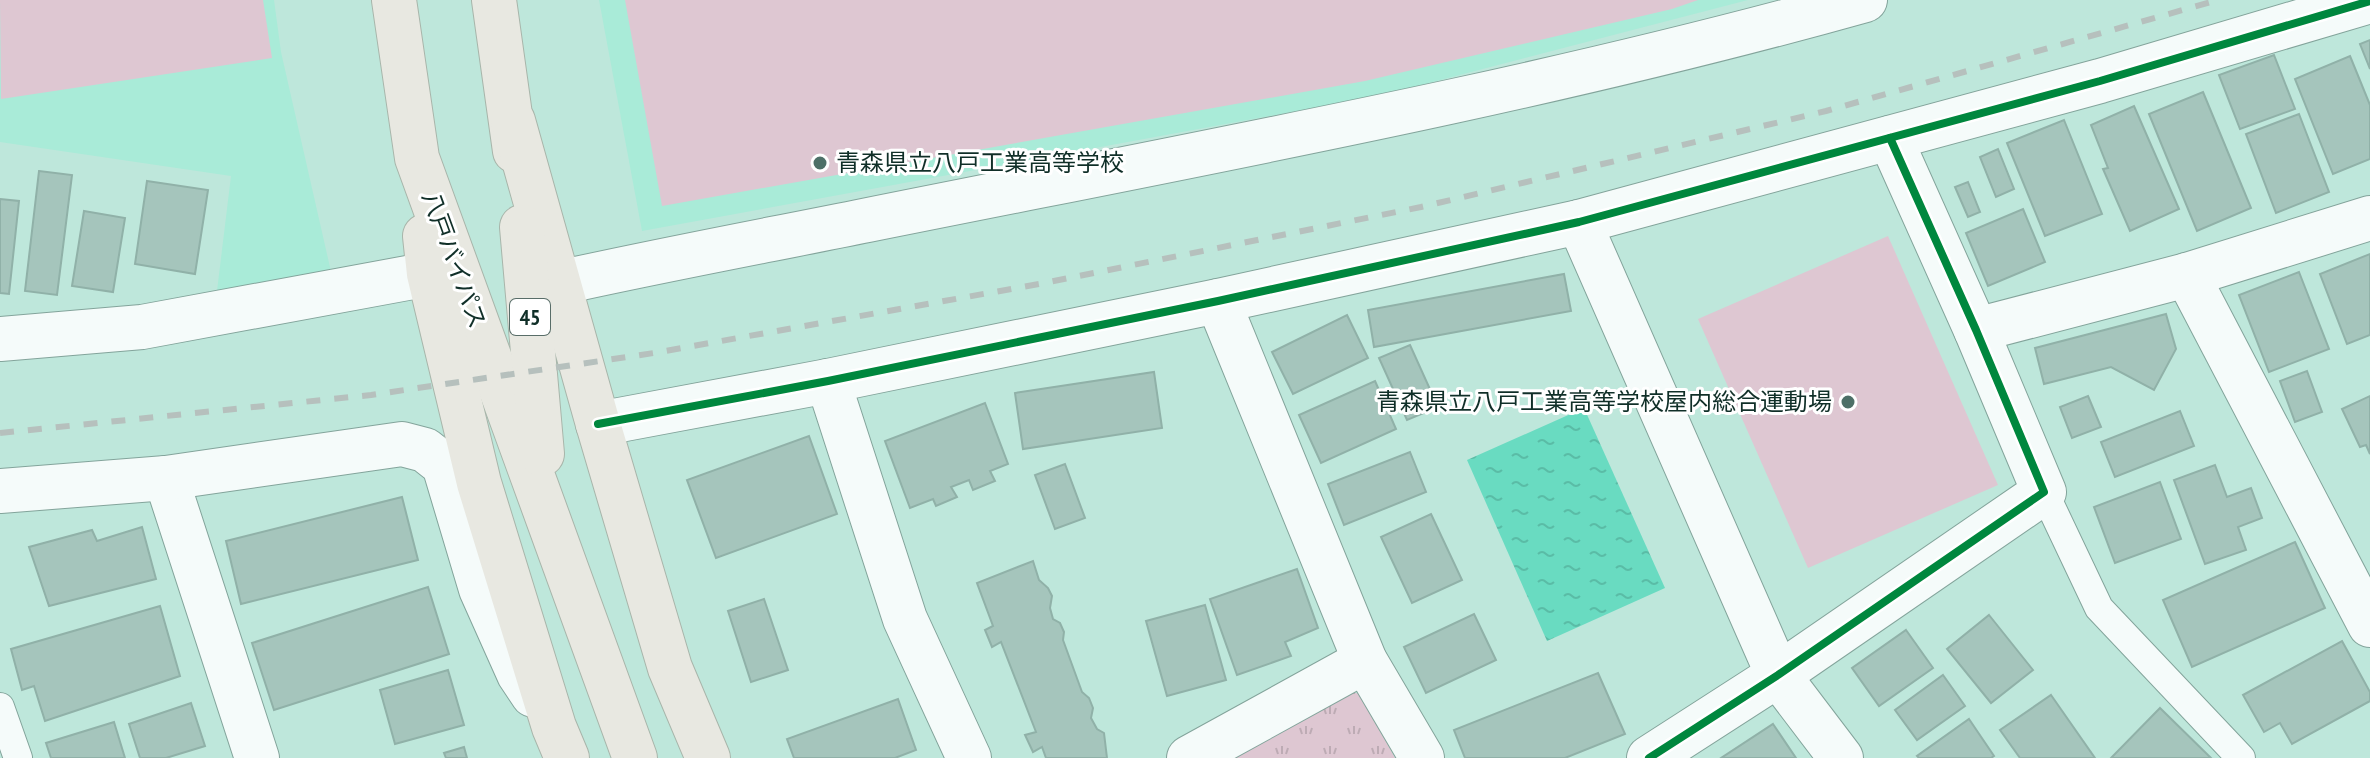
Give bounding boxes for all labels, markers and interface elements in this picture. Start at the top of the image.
place label: 青森県立八戸工業高等学校 [836,147,1124,178]
marker: 青森県立八戸工業高等学校 [811,154,829,172]
street label: 八戸バイパス [415,187,494,333]
road number: 45 [510,299,550,335]
place label: 青森県立八戸工業高等学校屋内総合運動場 [1376,386,1832,417]
marker: 青森県立八戸工業高等学校屋内総合運動場 [1839,393,1857,411]

